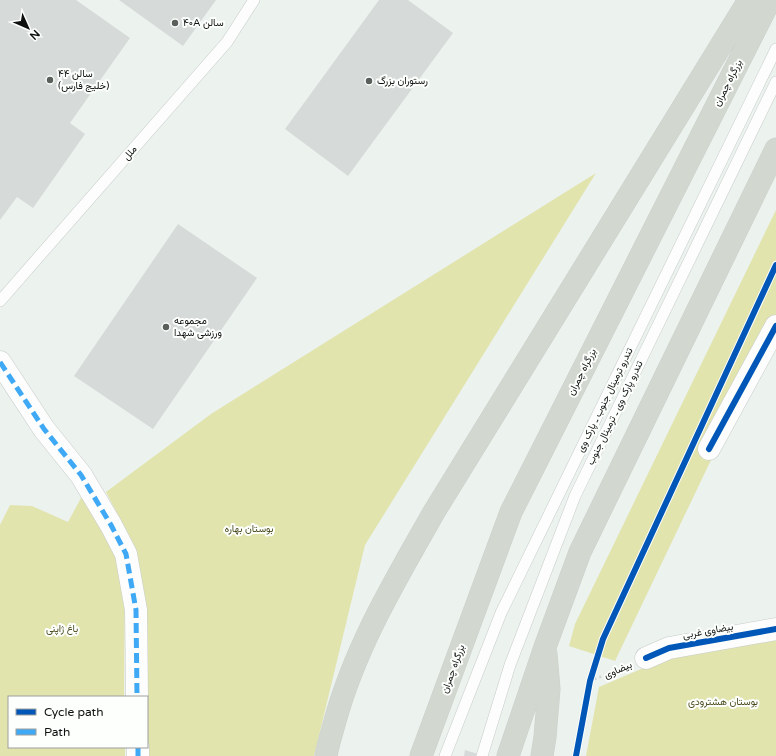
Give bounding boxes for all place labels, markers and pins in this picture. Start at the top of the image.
place label: ۴۰A سالن [183,17,224,29]
marker: ۴۰A سالن [170,18,180,28]
place label: سالن ۴۴ (خلیج فارس) [58,68,109,92]
marker: سالن ۴۴ (خلیج فارس) [45,75,55,85]
place label: رستوران بزرگ [377,75,428,87]
marker: رستوران بزرگ [364,76,374,86]
place label: مجموعه ورزشی شهدا [174,315,222,339]
marker: مجموعه ورزشی شهدا [161,322,171,332]

